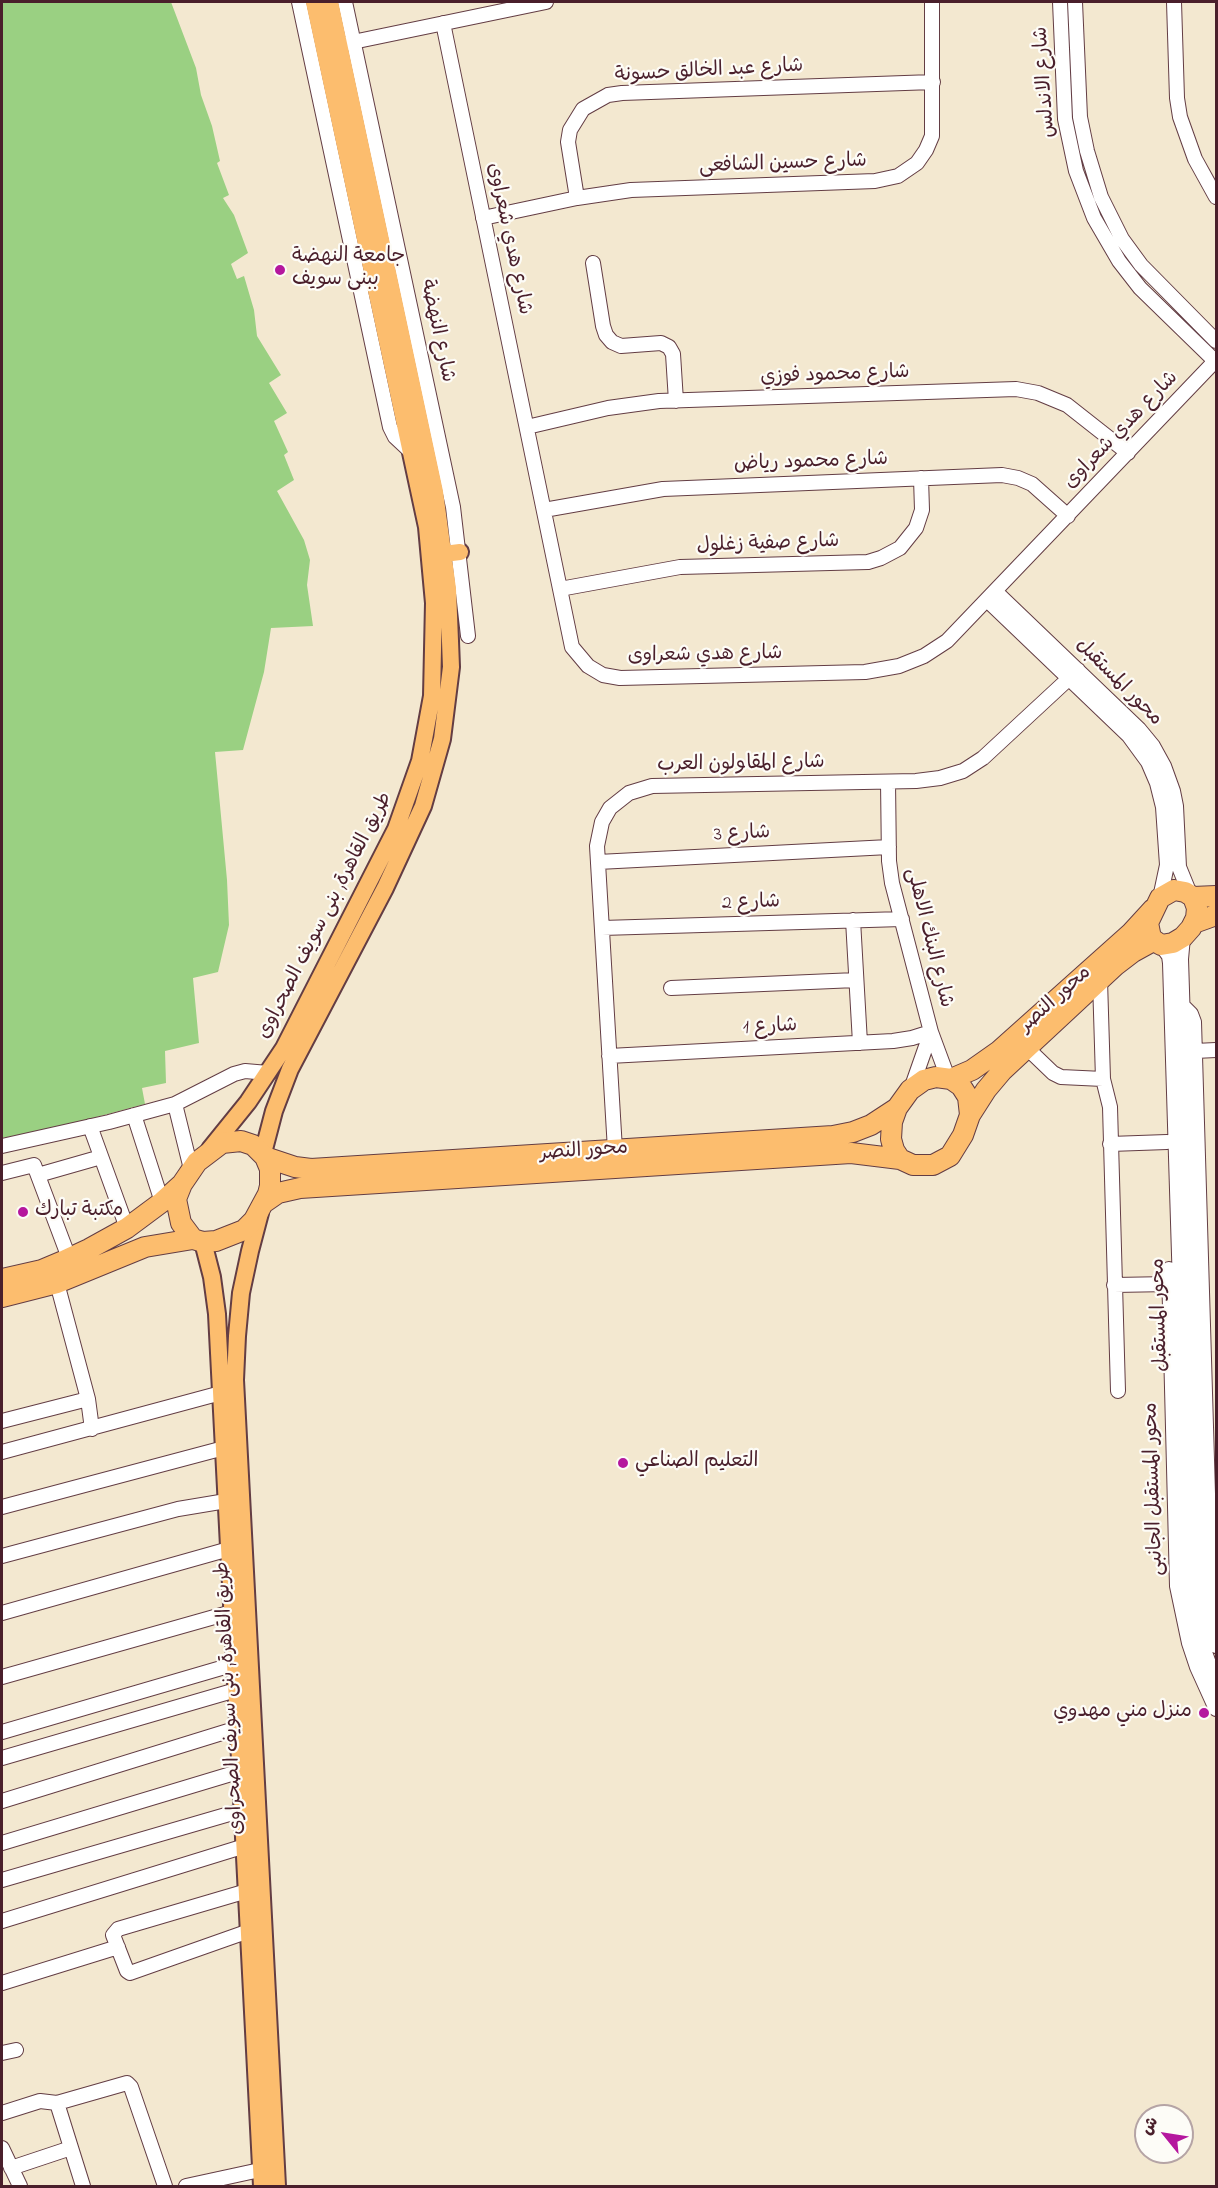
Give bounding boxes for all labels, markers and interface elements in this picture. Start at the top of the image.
street label: شارع الاندلس [1030,26,1062,138]
street label: شارع عبد الخالق حسونة [614,55,804,89]
street label: شارع حسين الشافعى [699,150,867,180]
street label: شارع هدي شعراوى [480,161,536,317]
place label: جامعة النهضة ببنى سويف [292,246,405,293]
marker: جامعة النهضة ببنى سويف [273,263,287,277]
street label: شارع النهضة [413,277,459,385]
street label: شارع محمود فوزي [760,361,910,391]
street label: شارع هدي شعراوى [1060,367,1184,495]
street label: شارع محمود رياض [734,448,888,478]
street label: شارع صفية زغلول [696,531,840,559]
street label: محور المستقبل [1069,634,1167,732]
street label: شارع هدي شعراوى [627,643,783,669]
street label: شارع المقاولون العرب [657,752,825,778]
street label: طريق القاهرة, بنى سويف الصحراوى [253,789,399,1043]
street label: شارع 3 [713,822,771,848]
street label: شارع البنك الاهلى [899,866,957,1010]
street label: شارع 2 [721,891,781,917]
street label: محور النصر [1015,962,1097,1038]
street label: شارع 1 [742,1015,798,1041]
street label: محور النصر [539,1137,629,1167]
place label: مكتبة تبارك [35,1200,123,1224]
marker: مكتبة تبارك [16,1205,30,1219]
street label: محور المستقبل [1147,1258,1175,1372]
street label: محور المستقبل الجانبى [1140,1402,1170,1576]
place label: التعليم الصناعي [635,1451,758,1475]
marker: التعليم الصناعي [616,1456,630,1470]
street label: طريق القاهرة, بنى سويف الصحراوى [212,1561,250,1835]
place label: منزل مني مهدوي [1053,1701,1192,1725]
marker: منزل مني مهدوي [1197,1706,1211,1720]
north arrow [1134,2104,1194,2164]
text: ش [1135,2112,1165,2140]

